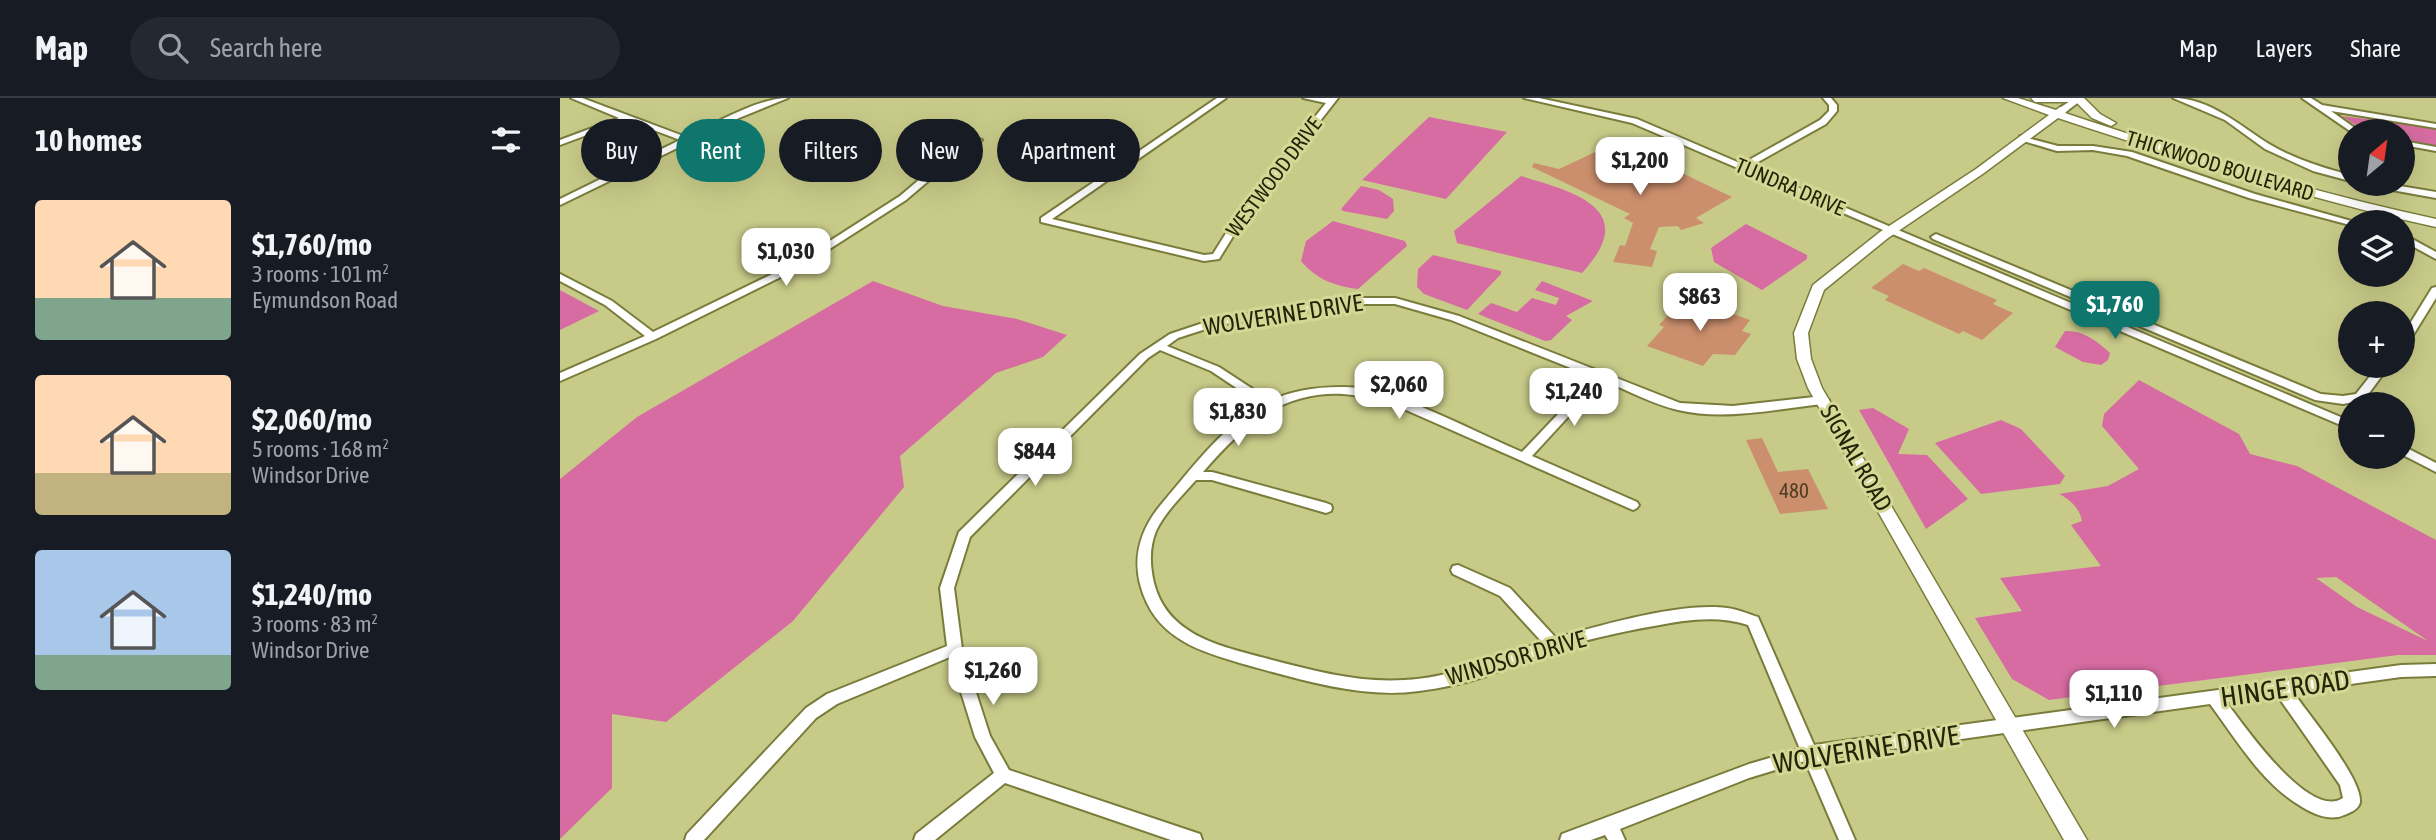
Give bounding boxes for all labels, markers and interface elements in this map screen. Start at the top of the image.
search box [130,17,620,80]
text: Map [35,29,88,67]
icon: search [154,29,192,67]
text: Search here [210,33,322,63]
text: Map [2179,35,2218,62]
text: Layers [2256,35,2312,62]
text: Share [2350,35,2401,62]
street label: WESTWOOD DRIVE [1221,112,1326,241]
chip: Buy [581,119,662,182]
chip: Rent [676,119,765,182]
chip: Filters [779,119,882,182]
chip: New [896,119,983,182]
chip: Apartment [997,119,1140,182]
north arrow [2338,119,2415,196]
map controls [2338,119,2415,469]
icon: filters [487,121,525,159]
text: 10 homes [35,123,142,157]
street label: THICKWOOD BOULEVARD [2124,125,2317,205]
pin: $1,200 [1583,138,1697,197]
text: $1,200 [1612,147,1669,173]
street label: TUNDRA DRIVE [1732,152,1849,220]
button: layers [2338,210,2415,287]
text: $1,760/mo [252,227,372,261]
icon: home [91,228,175,312]
pin: $1,030 [729,228,843,288]
text: $1,030 [758,238,815,264]
text: 3 rooms · 101 m² [252,261,389,287]
pin: $863 [1659,274,1741,333]
pin: $1,760 [2058,282,2172,341]
text: $863 [1679,283,1721,309]
text: Eymundson Road [252,287,398,313]
street label: WOLVERINE DRIVE [1202,289,1364,340]
text: $1,760 [2087,291,2144,317]
button: + [2338,301,2415,378]
pin: $2,060 [1342,362,1456,421]
pin: $1,240 [1517,368,1631,428]
text: $2,060 [1371,371,1428,397]
text: $1,240 [1546,378,1603,404]
pin: $1,830 [1181,388,1295,448]
button: − [2338,392,2415,469]
text: $1,830 [1210,398,1267,424]
street label: SIGNAL ROAD [1815,400,1898,516]
text: $2,060/mo [252,402,372,436]
icon: home [91,403,175,487]
pin: $844 [994,428,1076,488]
text: 5 rooms · 168 m² [252,436,389,462]
text: $844 [1014,438,1056,464]
text: Windsor Drive [252,462,370,488]
house number: 480 [1779,478,1809,502]
text: $1,240/mo [252,577,372,611]
icon: home [91,578,175,662]
text: 3 rooms · 83 m² [252,611,378,637]
street label: WINDSOR DRIVE [1443,625,1589,690]
text: Windsor Drive [252,637,370,663]
pin: $1,260 [936,648,1050,707]
text: $1,260 [965,657,1022,683]
street label: HINGE ROAD [2218,663,2352,713]
pin: $1,110 [2057,670,2171,730]
text: $1,110 [2086,680,2143,706]
street label: WOLVERINE DRIVE [1771,719,1961,779]

